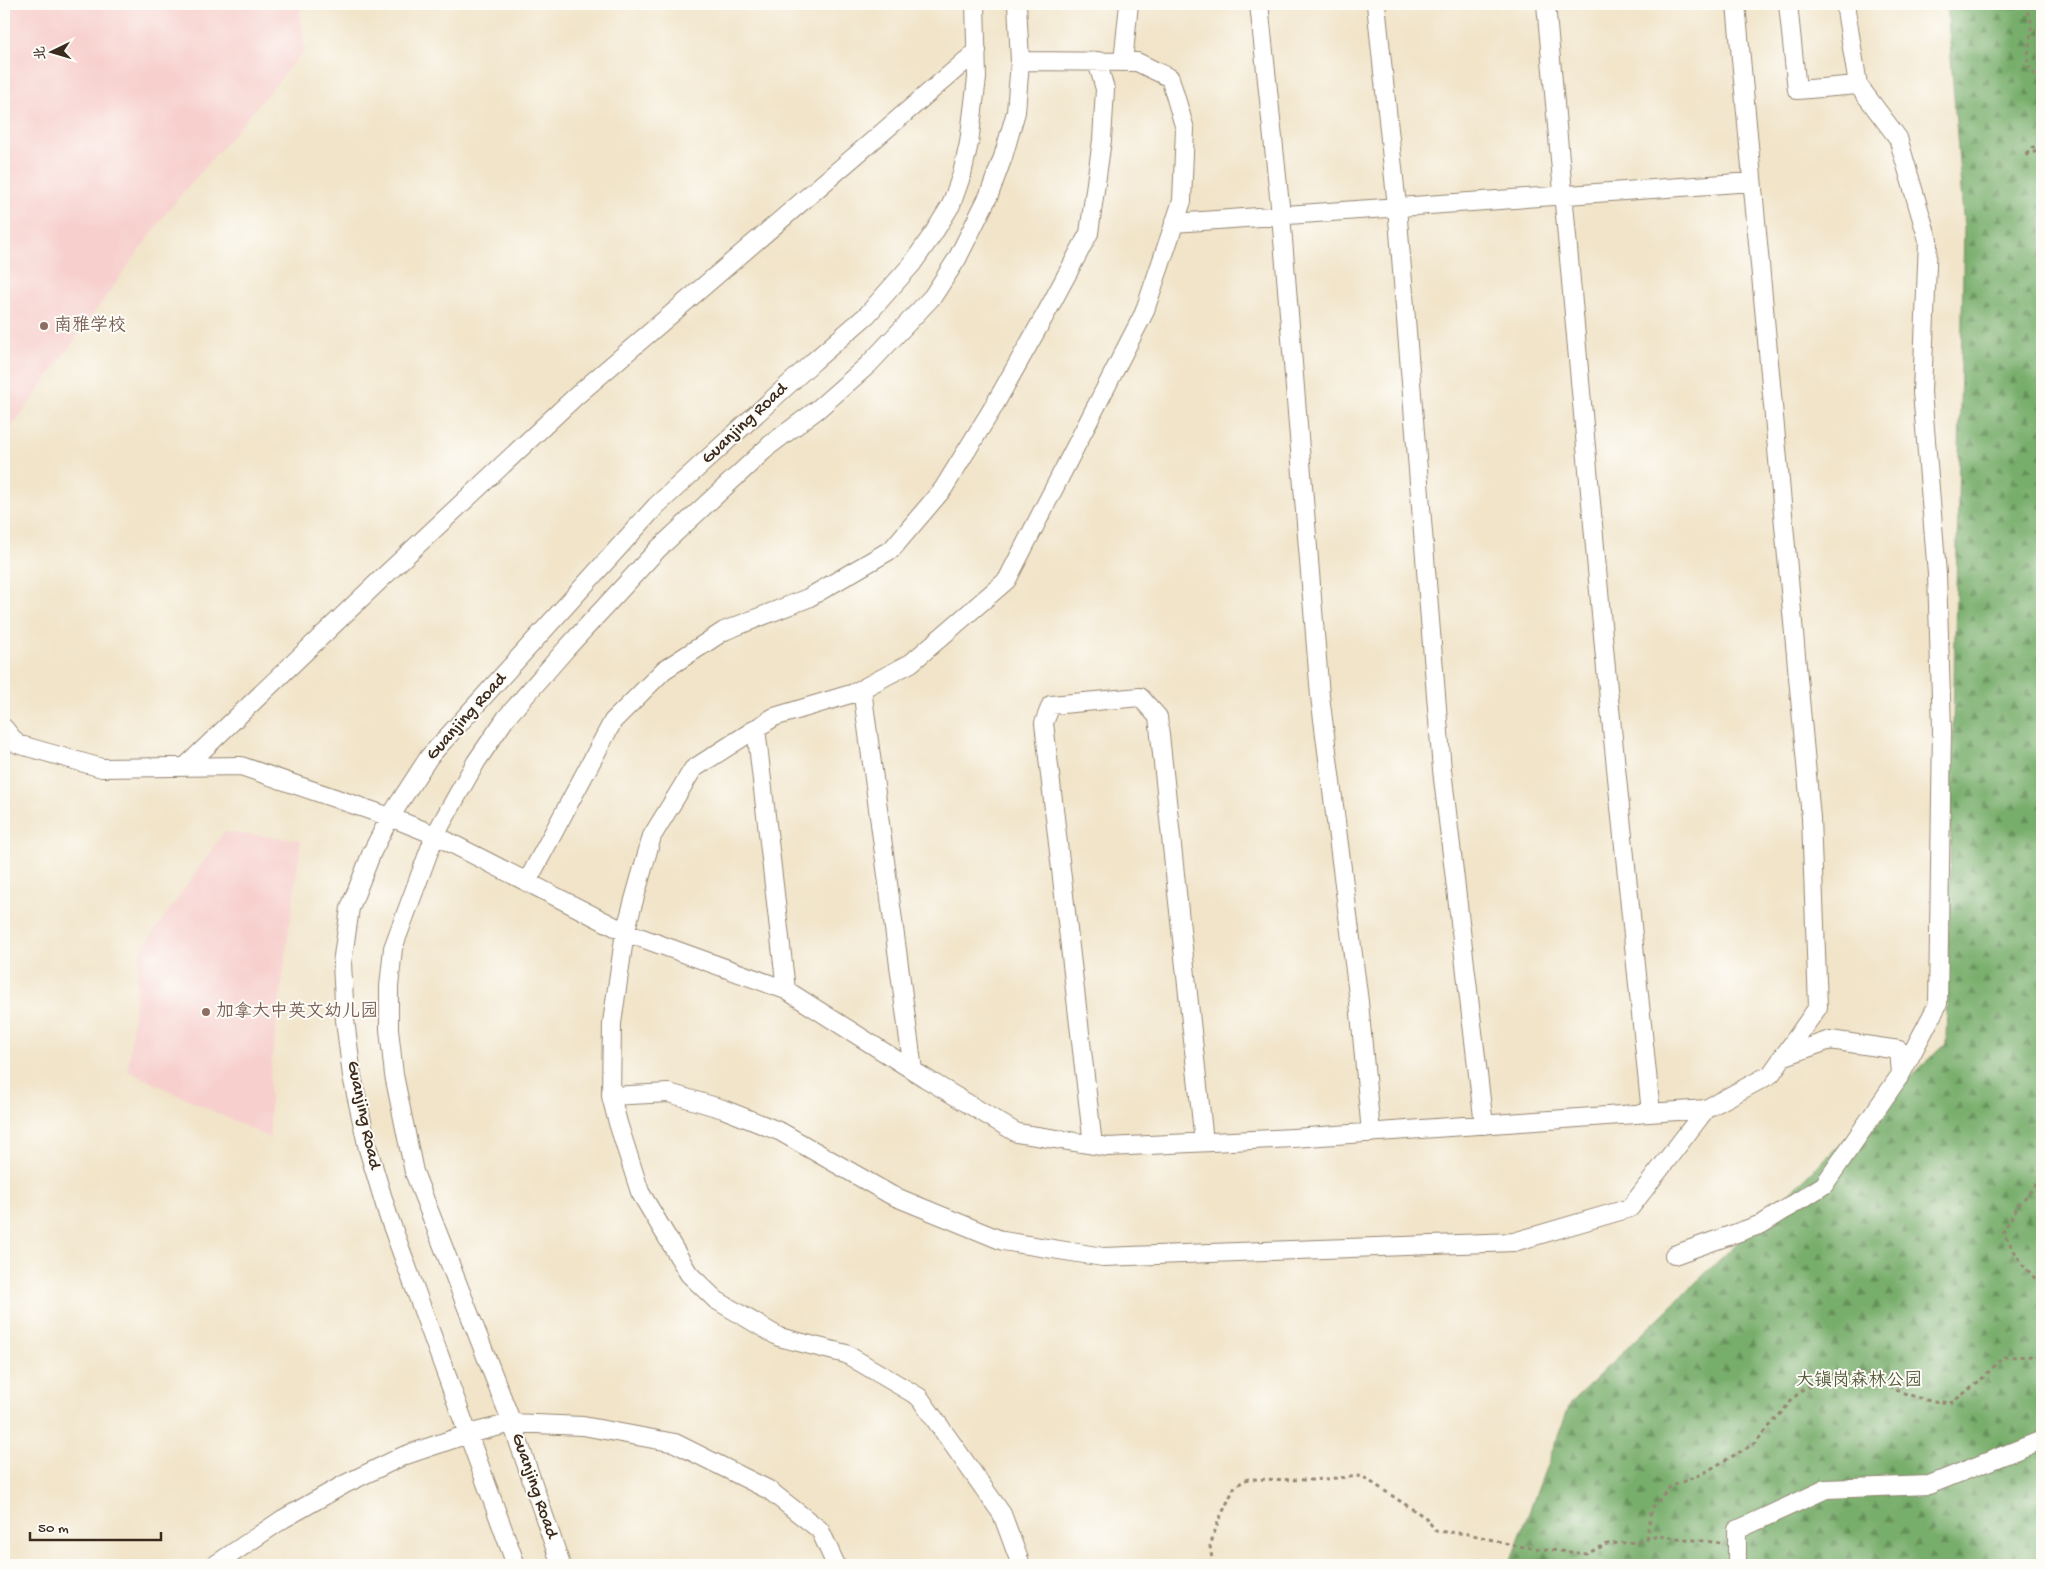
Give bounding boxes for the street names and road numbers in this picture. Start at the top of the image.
street label: Guanjing Road [698,378,793,469]
street label: Guanjing Road [422,668,513,765]
street label: Guanjing Road [341,1059,385,1172]
street label: Guanjing Road [506,1431,562,1543]

